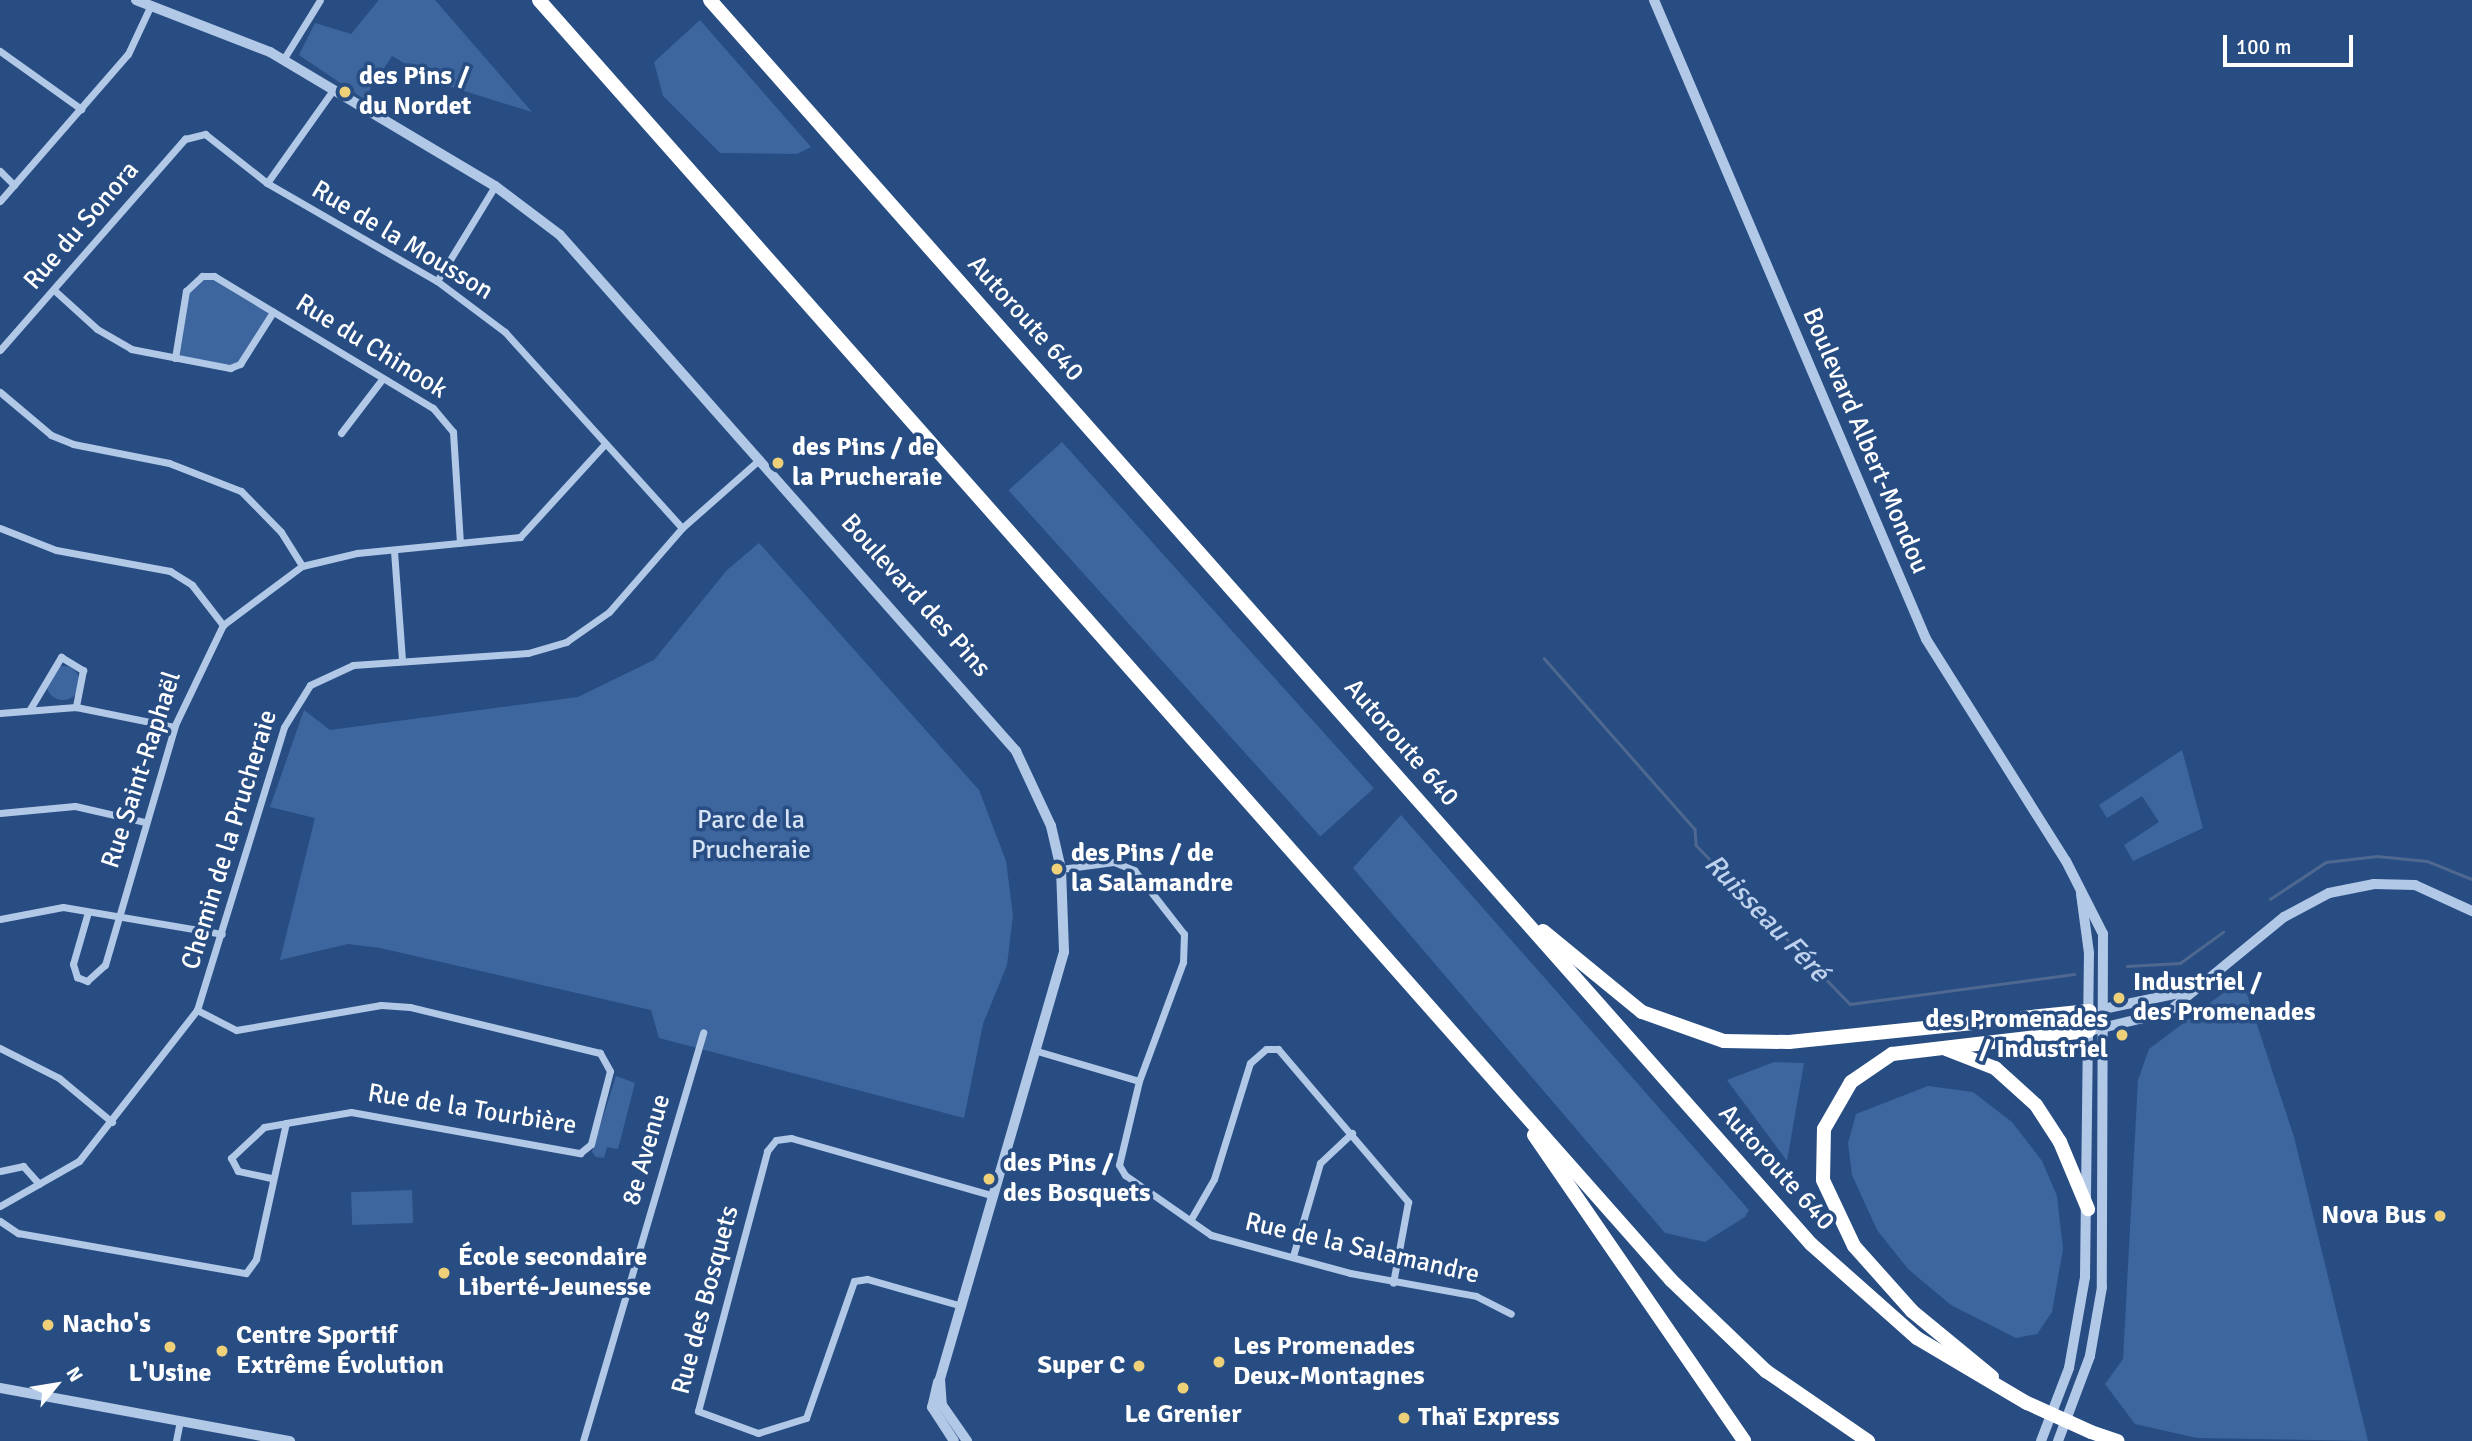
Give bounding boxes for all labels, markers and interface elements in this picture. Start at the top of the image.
scale bar [2227,21,2356,65]
text: 100 m [2236,34,2291,60]
place label: des Pins / du Nordet [359,61,471,122]
marker: des Pins / du Nordet [337,84,353,100]
street label: Rue du Sonora [18,155,146,297]
street label: Rue de la Mousson [306,175,498,307]
street label: Autoroute 640 [960,250,1090,388]
street label: Rue du Chinook [289,288,453,406]
street label: Boulevard Albert-Mondou [1795,303,1935,579]
place label: des Pins / de la Prucheraie [792,432,942,494]
marker: des Pins / de la Prucheraie [770,455,786,471]
street label: Boulevard des Pins [834,508,996,684]
street label: Rue Saint-Raphaël [95,668,189,872]
street label: Autoroute 640 [1337,673,1465,813]
street label: Chemin de la Prucheraie [176,706,284,974]
park label: Parc de la Prucheraie [691,805,811,866]
place label: des Pins / de la Salamandre [1071,838,1233,900]
water label: Ruisseau Féré [1698,847,1836,989]
marker: des Pins / de la Salamandre [1049,861,1065,877]
place label: Industriel / des Promenades [2133,967,2315,1028]
marker: Industriel / des Promenades [2111,990,2127,1006]
place label: des Promenades / Industriel [1926,1004,2108,1066]
marker: des Promenades / Industriel [2114,1027,2130,1043]
street label: Rue de la Tourbière [365,1078,579,1142]
street label: 8e Avenue [616,1091,678,1209]
street label: Autoroute 640 [1711,1099,1841,1237]
place label: des Pins / des Bosquets [1003,1148,1151,1210]
marker: des Pins / des Bosquets [981,1171,997,1187]
place label: Nova Bus [2321,1200,2426,1232]
street label: Rue des Bosquets [666,1202,746,1398]
street label: Rue de la Salamandre [1242,1207,1482,1291]
marker: Nova Bus [2432,1208,2448,1224]
place label: École secondaire Liberté-Jeunesse [458,1242,651,1304]
marker: École secondaire Liberté-Jeunesse [436,1265,452,1281]
place label: Nacho's [62,1309,151,1341]
marker: Nacho's [40,1317,56,1333]
place label: Centre Sportif Extrême Évolution [236,1320,444,1382]
place label: Les Promenades Deux-Montagnes [1233,1331,1425,1392]
marker: L'Usine [162,1339,178,1355]
marker: Centre Sportif Extrême Évolution [214,1343,230,1359]
north arrow [21,1350,91,1420]
place label: Super C [1037,1350,1125,1382]
marker: Les Promenades Deux-Montagnes [1211,1354,1227,1370]
place label: L'Usine [128,1358,212,1390]
marker: Super C [1131,1358,1147,1374]
text: N [60,1363,88,1386]
marker: Le Grenier [1175,1380,1191,1396]
place label: Le Grenier [1124,1399,1242,1431]
place label: Thaï Express [1418,1402,1560,1434]
marker: Thaï Express [1396,1410,1412,1426]

